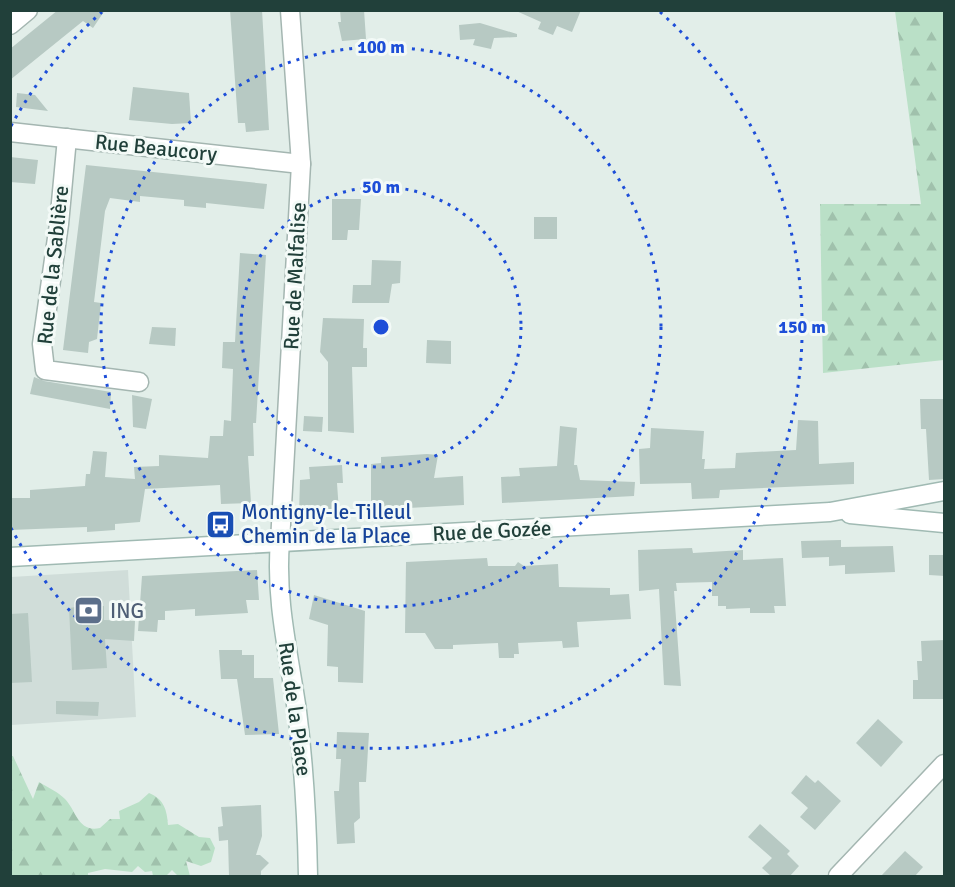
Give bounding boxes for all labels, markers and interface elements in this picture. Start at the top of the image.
text: 100 m [357,36,405,58]
street label: Rue Beaucory [94,129,219,167]
text: 50 m [362,176,400,198]
street label: Rue de la Sablière [32,184,74,346]
street label: Rue de Malfalise [278,202,312,350]
text: 150 m [778,316,826,338]
centre of rings [371,317,391,337]
place label: Montigny-le-Tilleul Chemin de la Place [241,499,412,549]
bus stop icon: Montigny-le-Tilleul Chemin de la Place [204,508,236,540]
street label: Rue de Gozée [432,515,552,547]
bank icon: ING [73,595,105,627]
place label: ING [110,598,144,624]
street label: Rue de la Place [273,640,317,778]

